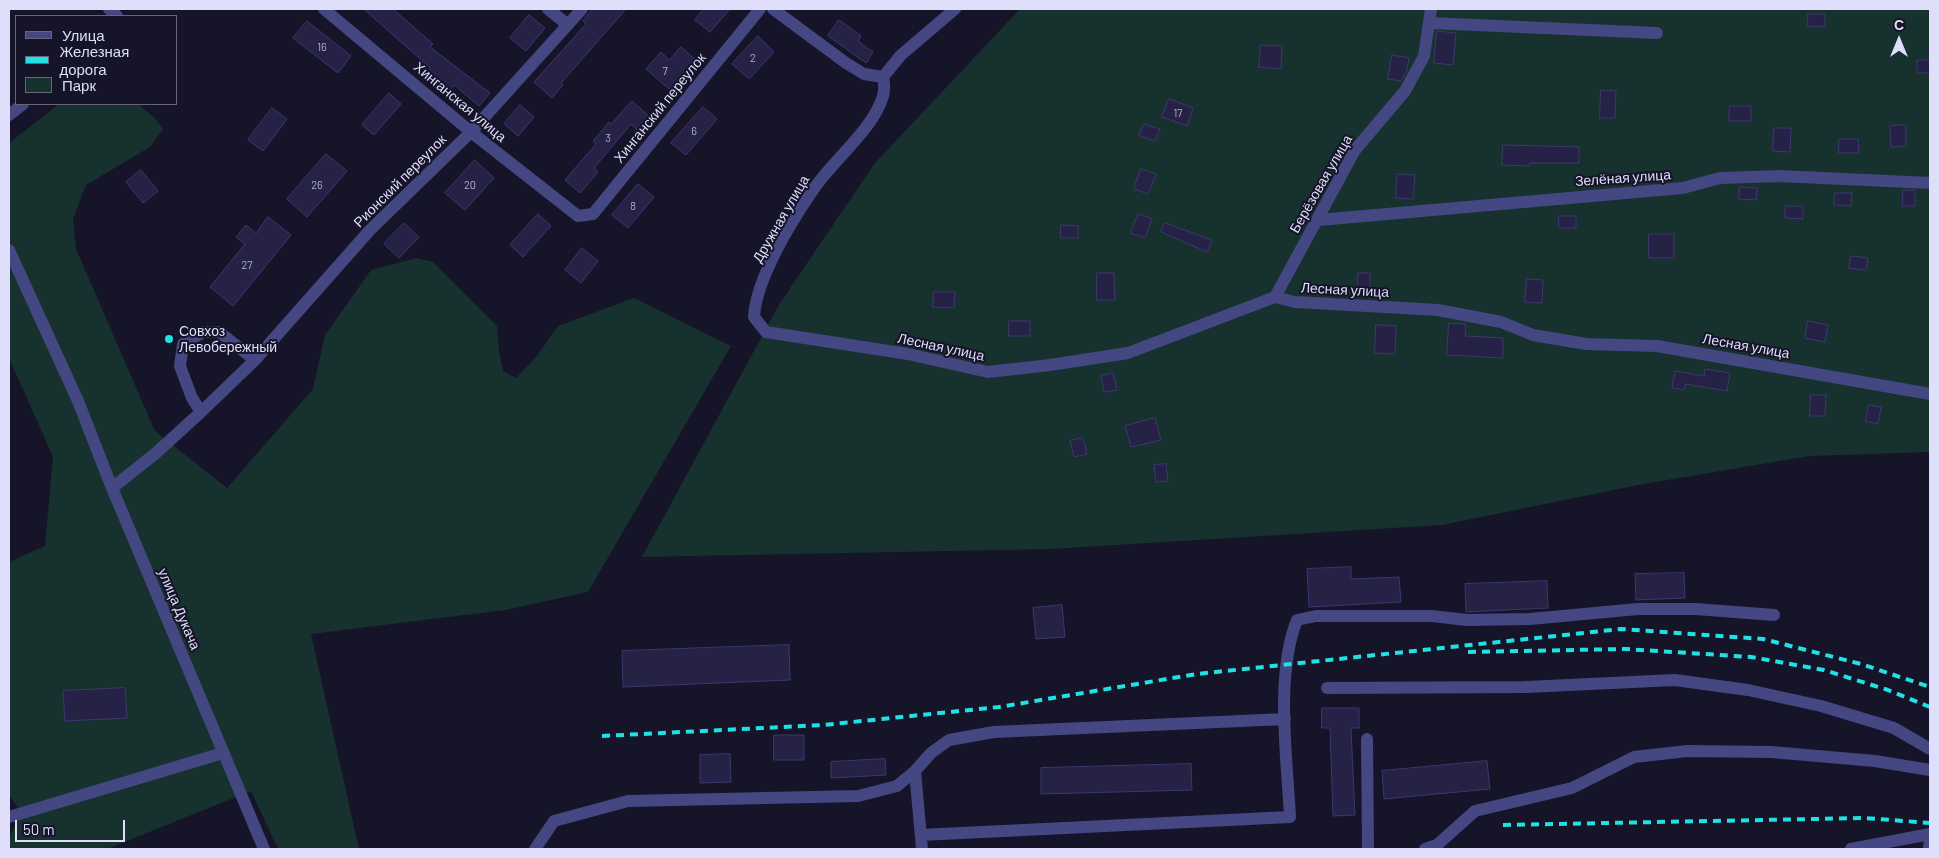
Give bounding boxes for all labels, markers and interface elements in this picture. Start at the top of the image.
legend [15,15,178,105]
north arrow [1874,15,1924,65]
text: С [1894,16,1904,33]
text: Улица [62,26,105,44]
house number: 16 [317,40,327,54]
text: Железная дорога [59,42,129,78]
street label: Хинганский переулок [611,50,709,166]
house number: 2 [750,51,756,65]
street label: Хинганская улица [410,59,510,145]
house number: 7 [662,64,668,78]
text: Парк [62,76,96,94]
house number: 17 [1173,106,1183,120]
house number: 6 [691,124,697,138]
street label: Рионский переулок [350,131,450,231]
house number: 3 [605,131,611,145]
street label: Берёзовая улица [1286,132,1356,236]
street label: Зелёная улица [1574,166,1672,190]
street label: Дружная улица [749,172,813,266]
house number: 26 [311,178,323,192]
house number: 20 [464,178,476,192]
house number: 8 [630,199,636,213]
house number: 27 [241,258,253,272]
street label: Лесная улица [1300,279,1390,301]
place label: Совхоз Левобережный [179,323,277,356]
street label: Лесная улица [896,330,986,364]
street label: Лесная улица [1701,330,1791,362]
marker: Совхоз Левобережный [163,333,175,345]
street label: улица Дукача [154,566,204,652]
scale bar [18,810,128,842]
text: 50 m [23,820,55,838]

